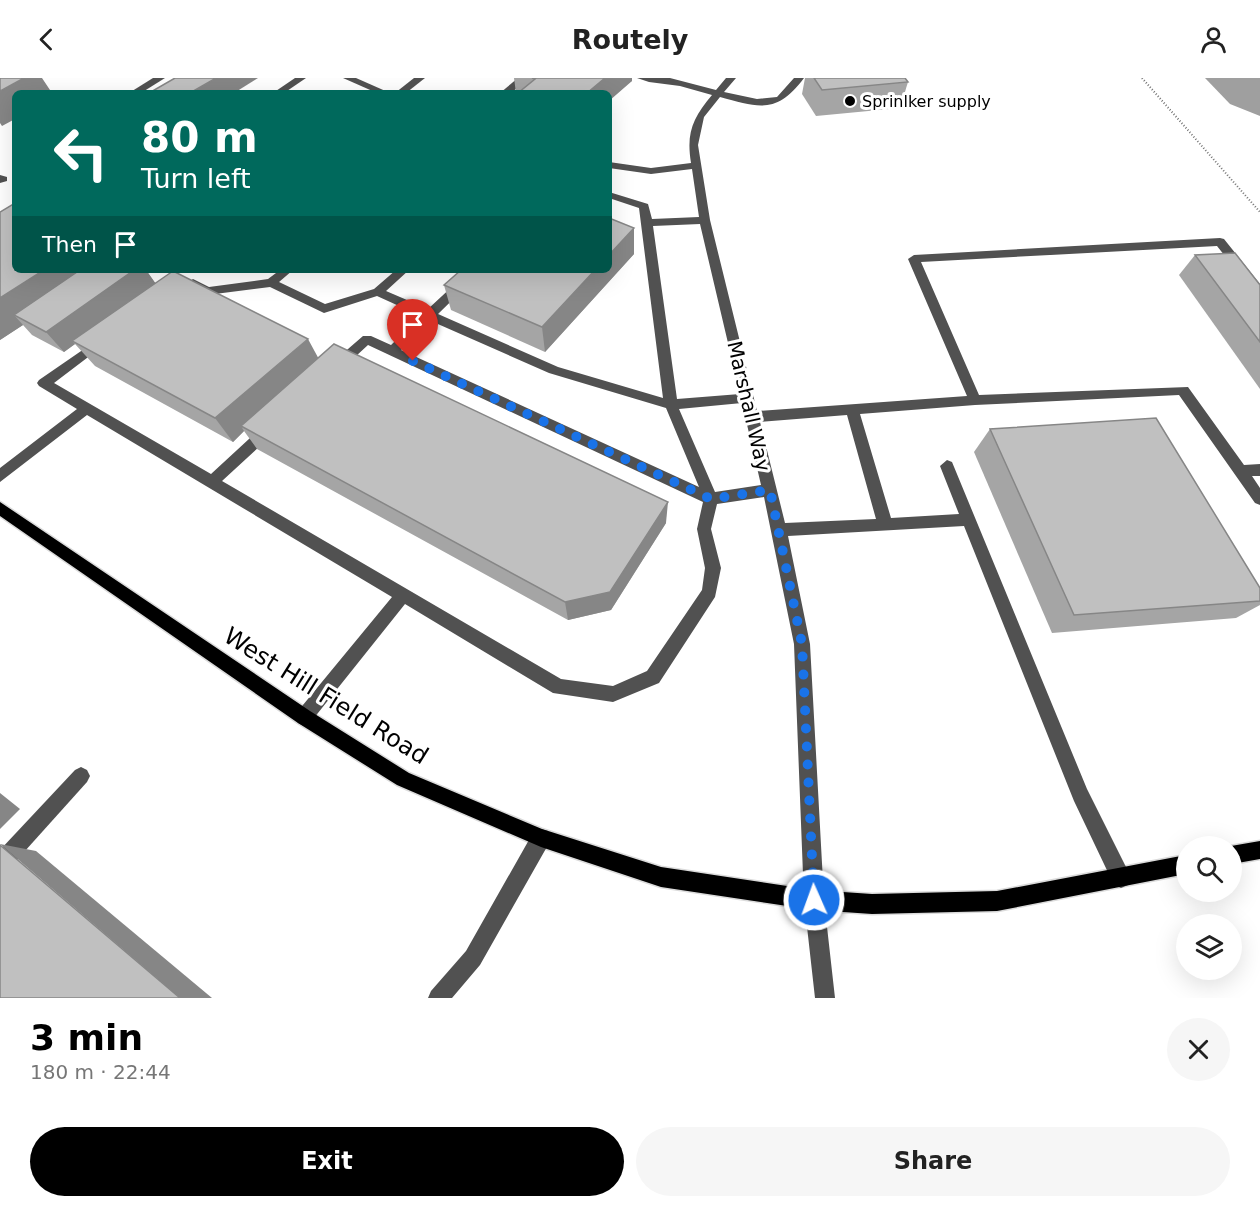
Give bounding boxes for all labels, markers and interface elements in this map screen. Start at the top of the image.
icon: back [30,23,63,56]
icon: person [1197,23,1230,56]
text: Routely [572,24,688,55]
place label: Sprinlker supply [862,92,991,111]
marker: Sprinlker supply [843,94,857,108]
text: 80 m [141,113,258,162]
icon: left [42,114,120,192]
text: Turn left [141,163,251,194]
icon: arrive [109,228,142,261]
text: Then [42,232,97,257]
pin [387,299,438,361]
icon: arrive [396,308,429,341]
street label: Marshall Way [722,338,776,474]
street label: West Hill Field Road [219,622,433,770]
map controls [1176,836,1242,980]
button: search [1176,836,1242,902]
position arrow [782,868,846,932]
button: layers [1176,914,1242,980]
text: 3 min [30,1017,143,1058]
button: close [1167,1018,1230,1081]
text: 180 m · 22:44 [30,1060,171,1084]
button: Exit [30,1127,624,1196]
button: Share [636,1127,1230,1196]

